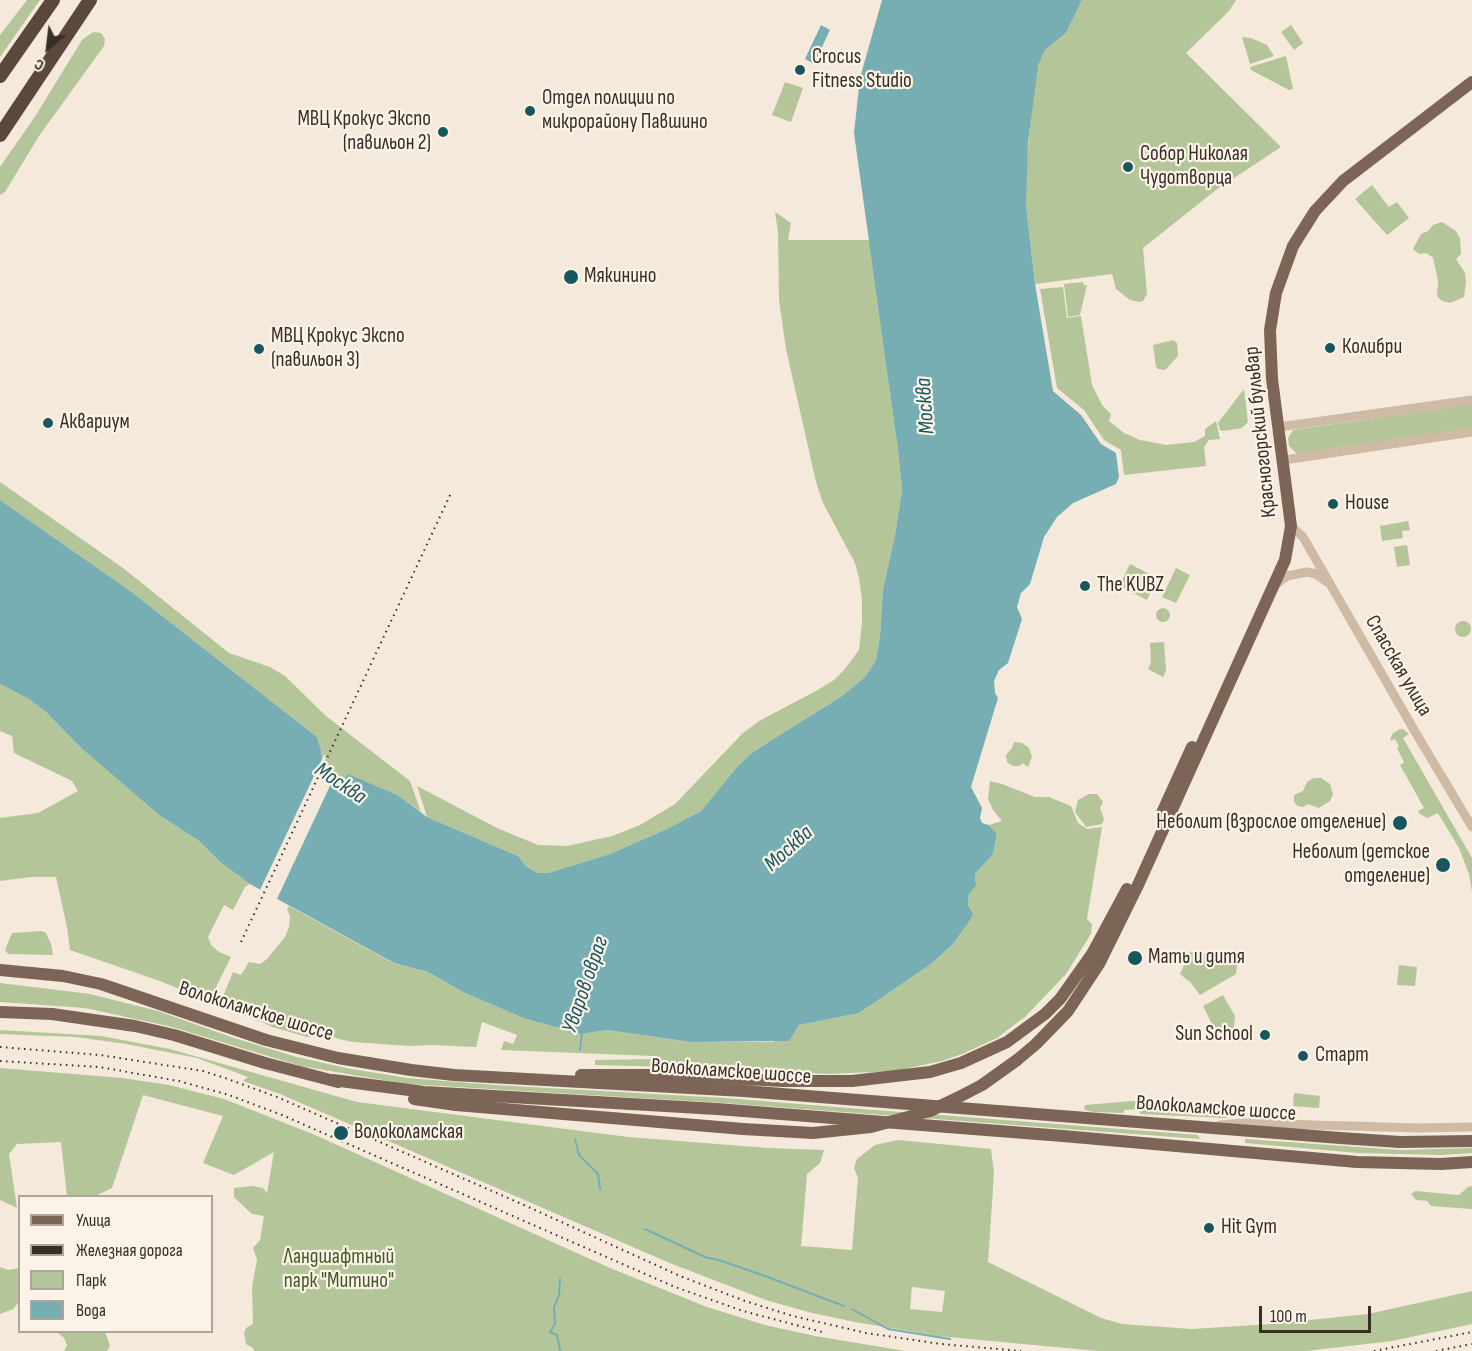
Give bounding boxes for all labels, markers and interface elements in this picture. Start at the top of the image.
north arrow [18,18,78,78]
place label: Crocus Fitness Studio [812,45,912,95]
text: С [31,54,47,75]
marker: Crocus Fitness Studio [793,63,807,77]
place label: Отдел полиции по микрорайону Павшино [542,86,708,136]
marker: Отдел полиции по микрорайону Павшино [523,104,537,118]
place label: МВЦ Крокус Экспо (павильон 2) [297,107,431,157]
marker: МВЦ Крокус Экспо (павильон 2) [436,125,450,139]
place label: Собор Николая Чудотворца [1140,142,1248,192]
marker: Собор Николая Чудотворца [1121,160,1135,174]
place label: Мякинино [584,264,656,290]
marker: Мякинино [562,268,580,286]
place label: МВЦ Крокус Экспо (павильон 3) [271,324,405,374]
place label: Колибри [1342,335,1402,361]
marker: Колибри [1323,341,1337,355]
marker: МВЦ Крокус Экспо (павильон 3) [252,342,266,356]
street label: Красногорский бульвар [1239,345,1283,519]
water label: Москва [911,377,941,435]
place label: Аквариум [60,410,130,436]
marker: Аквариум [41,416,55,430]
place label: House [1345,491,1389,517]
marker: House [1326,497,1340,511]
place label: The KUBZ [1097,573,1164,599]
marker: The KUBZ [1078,579,1092,593]
street label: Спасская улица [1359,611,1437,721]
water label: Москва [309,757,371,811]
place label: Неболит (взрослое отделение) [1156,810,1386,836]
marker: Неболит (взрослое отделение) [1391,814,1409,832]
water label: Москва [759,820,819,878]
place label: Неболит (детское отделение) [1292,840,1430,890]
marker: Неболит (детское отделение) [1434,856,1452,874]
water label: Уваров овраг [557,933,615,1037]
place label: Мать и дитя [1148,945,1245,971]
marker: Мать и дитя [1126,949,1144,967]
street label: Волоколамское шоссе [176,977,336,1047]
place label: Sun School [1175,1022,1253,1048]
marker: Sun School [1258,1028,1272,1042]
place label: Старт [1315,1043,1369,1069]
marker: Старт [1296,1049,1310,1063]
street label: Волоколамское шоссе [650,1054,812,1090]
street label: Волоколамское шоссе [1135,1091,1297,1127]
place label: Волоколамская [354,1120,463,1146]
marker: Волоколамская [332,1124,350,1142]
legend [18,1195,213,1333]
text: Улица [76,1210,111,1231]
place label: Hit Gym [1221,1215,1277,1241]
marker: Hit Gym [1202,1221,1216,1235]
text: Железная дорога [76,1240,183,1261]
park label: Ландшафтный парк "Митино" [284,1245,394,1295]
text: Парк [76,1270,106,1291]
scale bar [1262,1294,1374,1332]
text: Вода [76,1300,106,1321]
text: 100 m [1270,1306,1307,1327]

